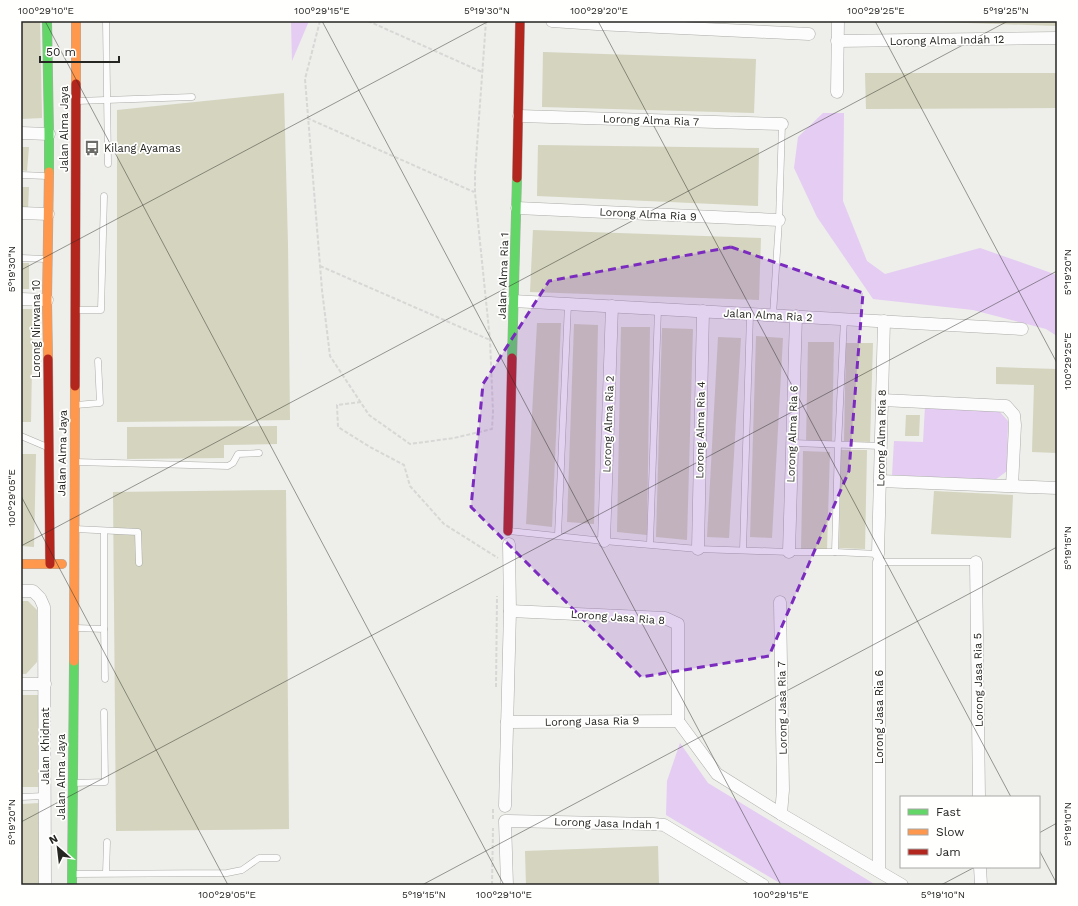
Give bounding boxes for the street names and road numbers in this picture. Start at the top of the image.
street label: Lorong Alma Indah 12 [889,33,1005,48]
street label: Jalan Alma Jaya [58,86,71,172]
street label: Lorong Alma Ria 7 [603,112,699,129]
street label: Lorong Alma Ria 9 [599,205,697,224]
street label: Jalan Alma Ria 1 [495,232,512,320]
street label: Lorong Nirwana 10 [30,280,43,378]
street label: Jalan Alma Ria 2 [723,307,813,324]
street label: Lorong Alma Ria 2 [600,375,617,473]
street label: Lorong Alma Ria 4 [693,381,708,479]
street label: Lorong Alma Ria 6 [784,385,801,483]
street label: Lorong Alma Ria 8 [874,389,889,487]
street label: Jalan Alma Jaya [55,410,70,496]
street label: Lorong Jasa Ria 8 [570,608,666,627]
street label: Lorong Jasa Ria 5 [971,633,986,727]
street label: Lorong Jasa Ria 7 [775,661,790,755]
street label: Lorong Jasa Ria 6 [873,669,886,764]
street label: Jalan Khidmat [39,707,52,785]
street label: Lorong Jasa Ria 9 [545,714,640,729]
street label: Jalan Alma Jaya [55,734,68,820]
street label: Lorong Jasa Indah 1 [554,815,660,832]

